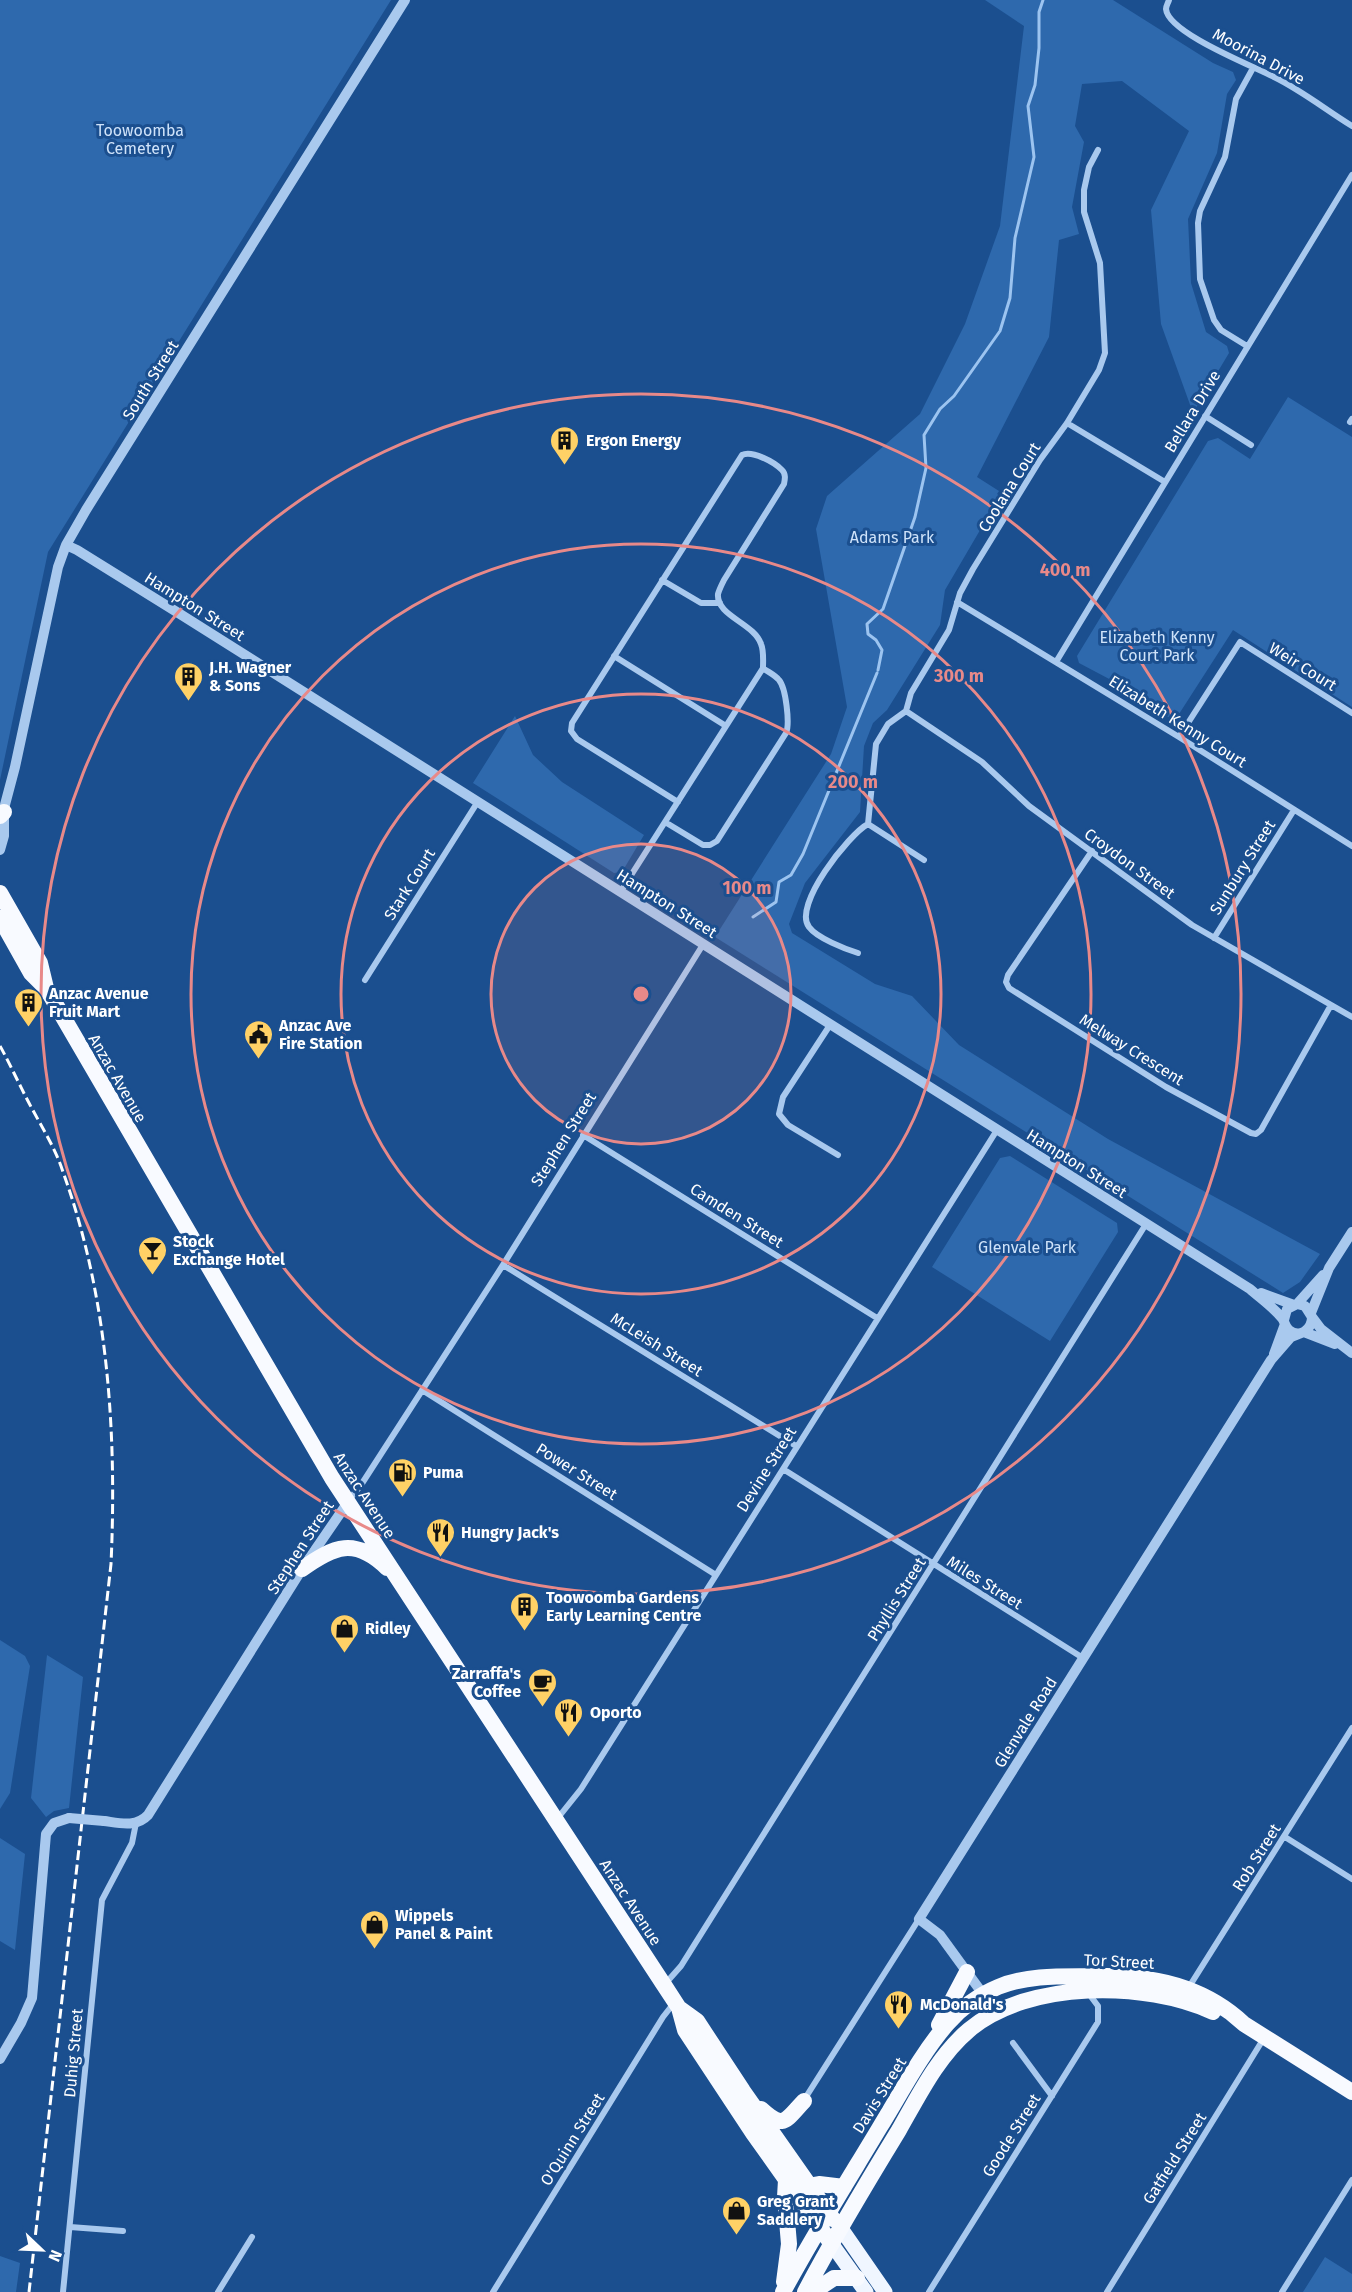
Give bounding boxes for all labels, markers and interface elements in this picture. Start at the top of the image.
street label: Moorina Drive [1209,24,1308,89]
park label: Toowoomba Cemetery [96,121,184,158]
street label: South Street [118,337,182,424]
street label: Bellara Drive [1160,367,1224,456]
building icon: Ergon Energy [549,424,581,466]
place label: Ergon Energy [586,431,682,450]
street label: Coolana Court [974,439,1045,536]
park label: Adams Park [850,528,935,547]
text: 400 m [1040,559,1090,581]
street label: Hampton Street [141,568,249,645]
park label: Elizabeth Kenny Court Park [1099,628,1215,665]
street label: Weir Court [1265,638,1340,695]
place label: J.H. Wagner & Sons [208,658,292,695]
building icon: J.H. Wagner & Sons [172,660,204,702]
text: 300 m [933,665,984,687]
street label: Elizabeth Kenny Court [1105,671,1250,772]
text: 200 m [828,771,878,793]
street label: Sunbury Street [1206,816,1279,918]
street label: Croydon Street [1081,824,1179,903]
street label: Stark Court [380,845,439,924]
street label: Hampton Street [613,865,721,942]
text: 100 m [723,877,771,899]
place label: Anzac Avenue Fruit Mart [48,984,149,1021]
centre of rings [631,984,651,1004]
building icon: Anzac Avenue Fruit Mart [12,986,44,1028]
street label: Melway Crescent [1076,1010,1188,1089]
place label: Anzac Ave Fire Station [278,1016,363,1053]
public building icon: Anzac Ave Fire Station [242,1018,274,1060]
street label: Anzac Avenue [85,1031,151,1126]
street label: Stephen Street [527,1088,600,1190]
street label: Hampton Street [1023,1125,1131,1202]
street label: Camden Street [687,1179,787,1252]
place label: Stock Exchange Hotel [173,1232,285,1269]
bar icon: Stock Exchange Hotel [136,1234,168,1276]
park label: Glenvale Park [978,1238,1077,1257]
street label: McLeish Street [607,1308,707,1381]
street label: Devine Street [733,1423,800,1515]
street label: Power Street [533,1439,621,1504]
street label: Anzac Avenue [330,1449,400,1542]
fuel station icon: Puma [386,1456,418,1498]
place label: Puma [423,1463,464,1482]
street label: Stephen Street [263,1497,338,1598]
restaurant icon: Hungry Jack's [424,1516,456,1558]
place label: Hungry Jack's [461,1523,559,1542]
street label: Miles Street [943,1552,1026,1613]
street label: Phyllis Street [863,1554,930,1645]
place label: Toowoomba Gardens Early Learning Centre [546,1588,701,1625]
building icon: Toowoomba Gardens Early Learning Centre [509,1590,541,1632]
shop icon: Ridley [328,1612,360,1654]
place label: Ridley [365,1619,411,1638]
place label: Zarraffa's Coffee [452,1664,521,1701]
cafe icon: Zarraffa's Coffee [526,1666,558,1708]
street label: Glenvale Road [990,1673,1061,1771]
restaurant icon: Oporto [553,1696,585,1738]
place label: Oporto [590,1703,642,1722]
street label: Rob Street [1228,1820,1285,1894]
street label: Anzac Avenue [596,1856,666,1949]
place label: Wippels Panel & Paint [395,1906,493,1943]
shop icon: Wippels Panel & Paint [358,1908,390,1950]
street label: Tor Street [1083,1950,1155,1973]
restaurant icon: McDonald's [883,1988,915,2030]
place label: McDonald's [920,1995,1004,2014]
street label: Duhig Street [60,2007,87,2098]
street label: Davis Street [849,2054,910,2137]
street label: O'Quinn Street [536,2089,609,2189]
street label: Goode Street [978,2090,1045,2180]
street label: Gatfield Street [1139,2109,1210,2208]
place label: Greg Grant Saddlery [757,2192,836,2229]
shop icon: Greg Grant Saddlery [720,2194,752,2236]
north arrow [12,2220,72,2280]
text: N [45,2247,66,2264]

